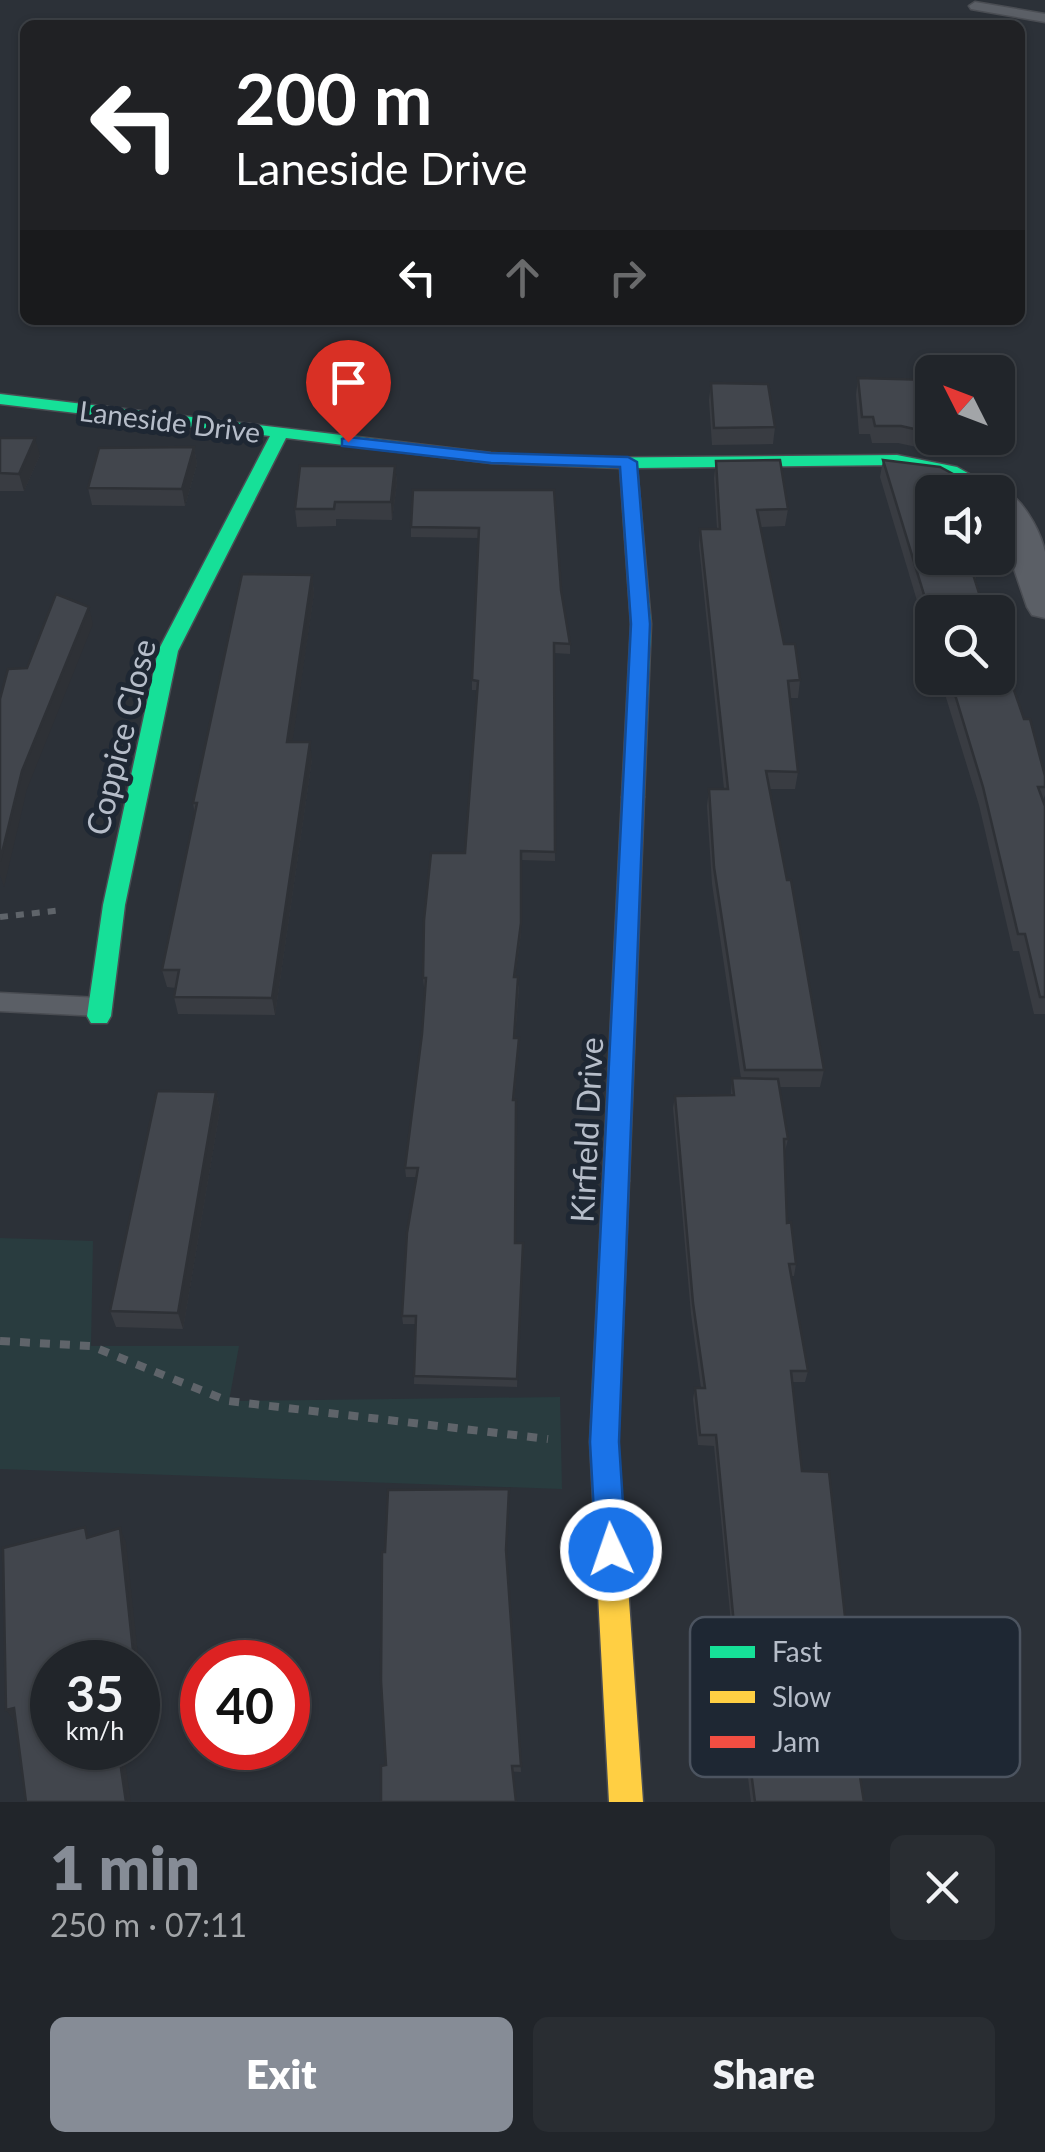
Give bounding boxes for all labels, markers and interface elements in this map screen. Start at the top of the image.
text: 200 m [235,56,432,140]
icon: left [70,60,200,190]
text: Laneside Drive [235,141,527,195]
icon: left [390,250,445,305]
icon: ahead [495,250,550,305]
icon: right [600,250,655,305]
pin [306,340,391,443]
icon: arrive [321,355,376,410]
north arrow [915,355,1015,455]
map controls [915,355,1015,695]
street label: Laneside Drive [78,393,262,449]
button: sound [915,475,1015,575]
button: search [915,595,1015,695]
street label: Coppice Close [77,635,163,839]
street label: Kirfield Drive [562,1036,610,1224]
position arrow [559,1498,663,1602]
legend [690,1617,1020,1777]
text: Fast [772,1634,822,1668]
speed limit sign: 40 [180,1640,310,1770]
text: 35 [66,1663,124,1723]
text: Slow [772,1679,831,1713]
text: km/h [66,1715,124,1745]
text: Jam [772,1724,820,1758]
text: 1 min [50,1831,200,1903]
button: close [890,1835,995,1940]
text: 250 m · 07:11 [50,1905,247,1944]
button: Exit [50,2017,513,2132]
button: Share [533,2017,995,2132]

